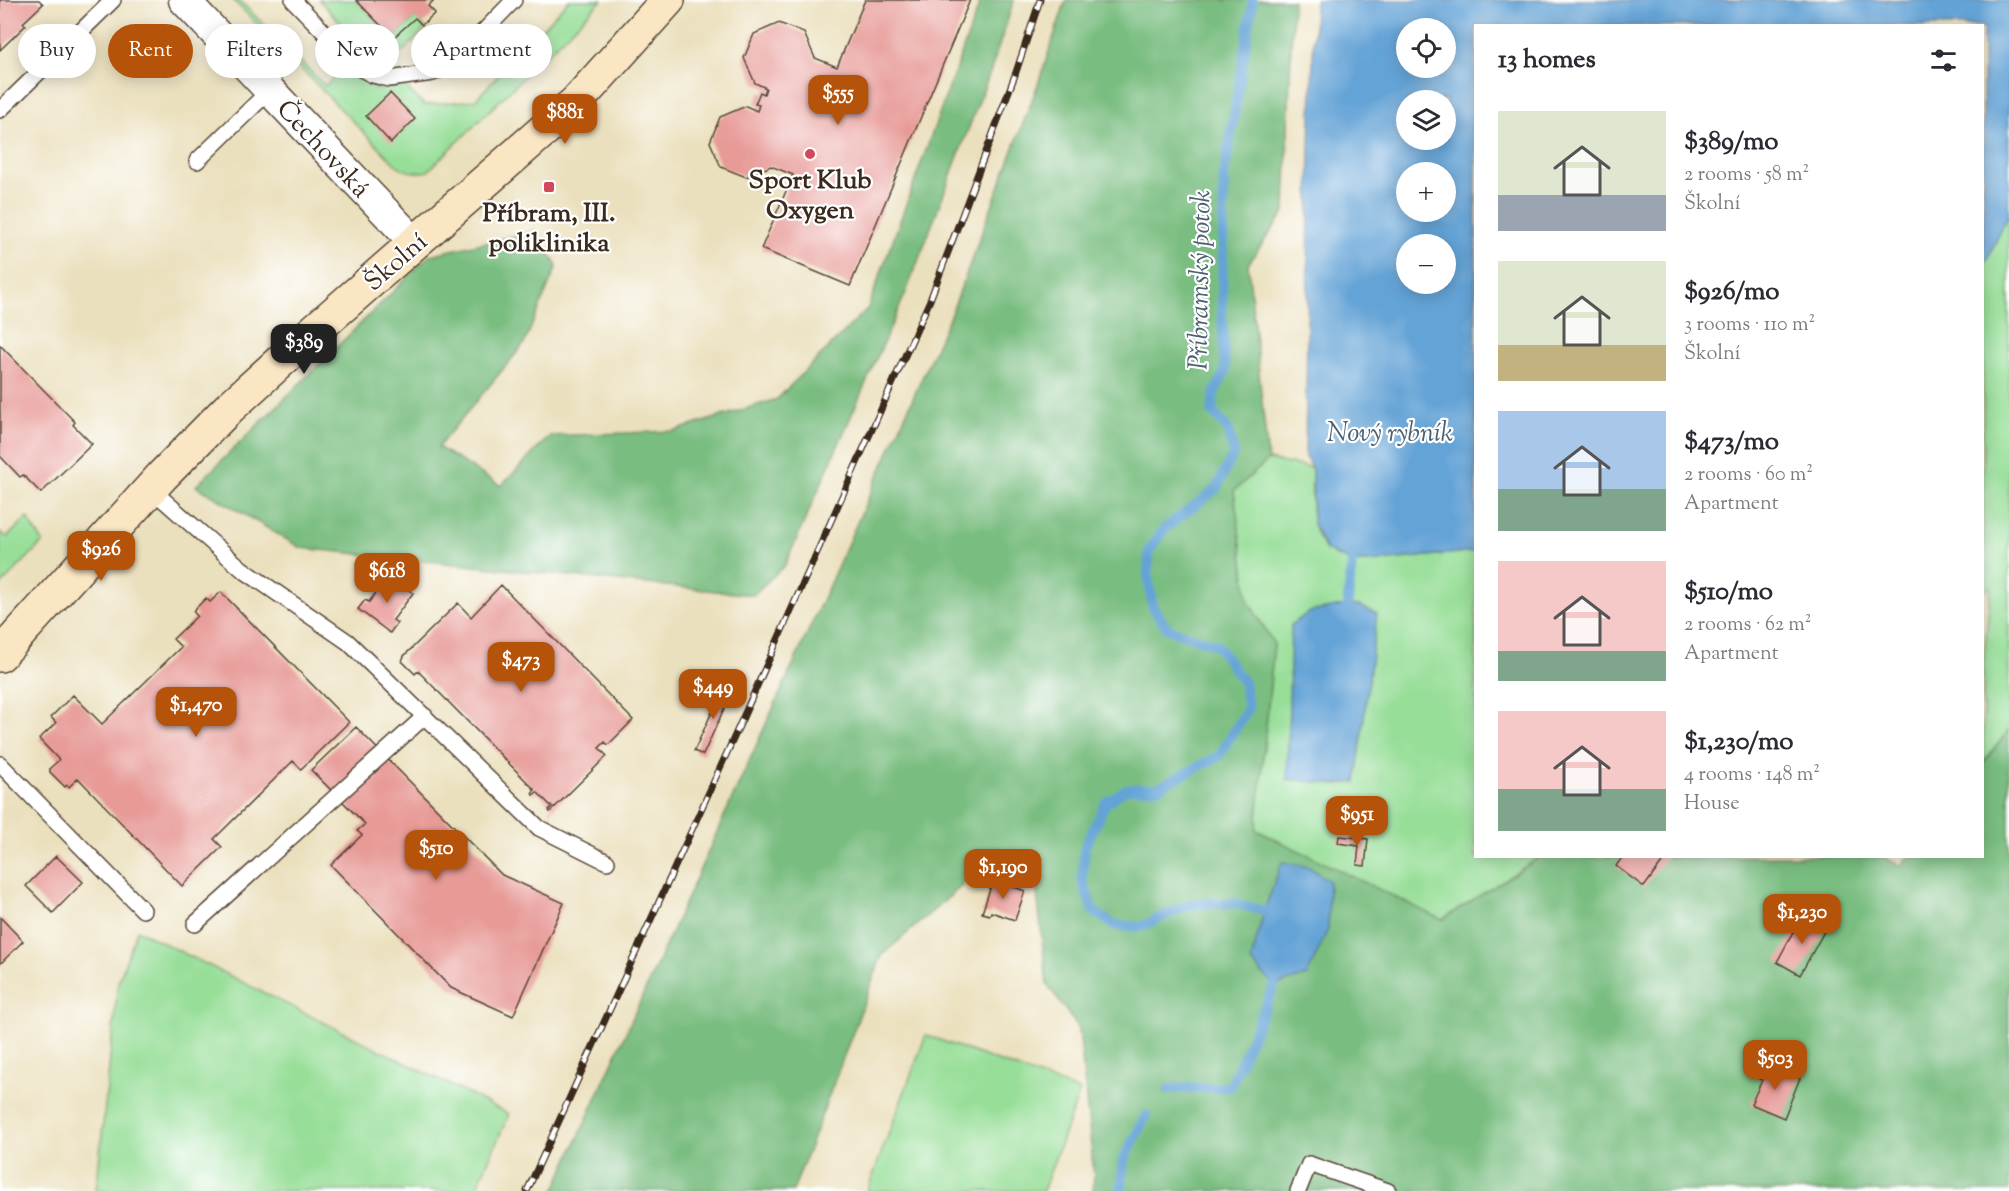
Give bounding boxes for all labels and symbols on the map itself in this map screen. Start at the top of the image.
pin: $555 [802,75,874,126]
street label: Čechovská [267,92,377,207]
pin: $881 [529,94,601,145]
marker: Sport Klub Oxygen [803,147,817,161]
place label: Sport Klub Oxygen [748,163,872,230]
marker: Příbram, III. poliklinika [542,180,556,194]
water label: Příbramský potok [1180,190,1223,370]
place label: Příbram, III. poliklinika [483,196,615,263]
street label: Školní [357,225,436,301]
pin: $389 [268,324,340,375]
water label: Nový rybník [1327,415,1453,454]
pin: $926 [65,531,137,582]
pin: $618 [351,553,423,604]
pin: $473 [485,642,557,693]
pin: $449 [677,669,749,720]
pin: $1,470 [147,687,245,738]
pin: $951 [1321,796,1393,847]
pin: $510 [400,830,472,881]
pin: $1,190 [954,849,1052,900]
pin: $1,230 [1753,894,1851,945]
pin: $503 [1739,1040,1811,1091]

